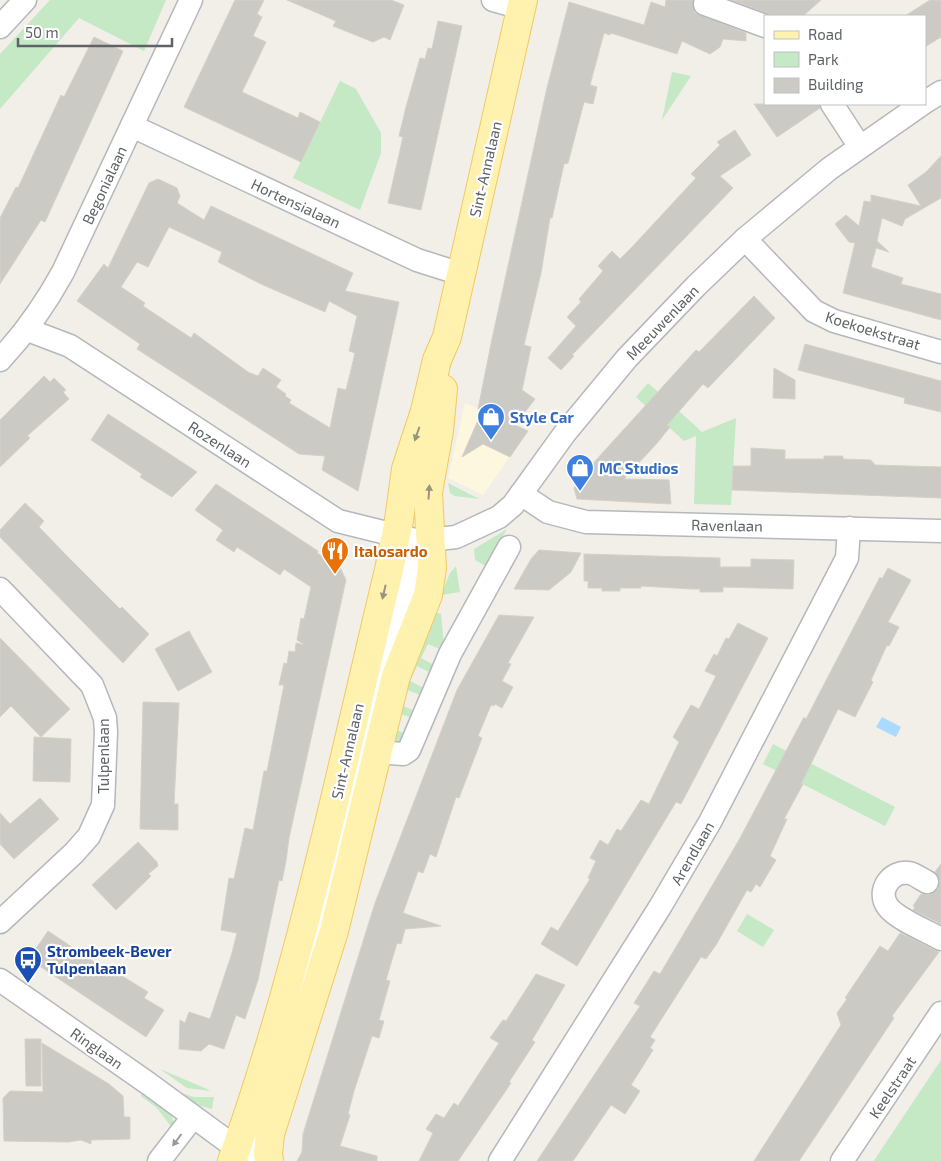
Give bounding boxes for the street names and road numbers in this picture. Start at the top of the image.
street label: Sint-Annalaan [465,119,505,219]
street label: Begonialaan [78,143,130,227]
street label: Hortensialaan [249,175,343,231]
street label: Meeuwenlaan [622,281,702,363]
street label: Koekoekstraat [823,307,923,353]
street label: Rozenlaan [185,417,255,471]
street label: Ravenlaan [691,515,763,535]
street label: Sint-Annalaan [327,701,367,801]
street label: Tulpenlaan [94,718,112,794]
street label: Arendlaan [667,818,717,888]
street label: Ringlaan [67,1024,127,1072]
street label: Keelstraat [865,1052,919,1121]

